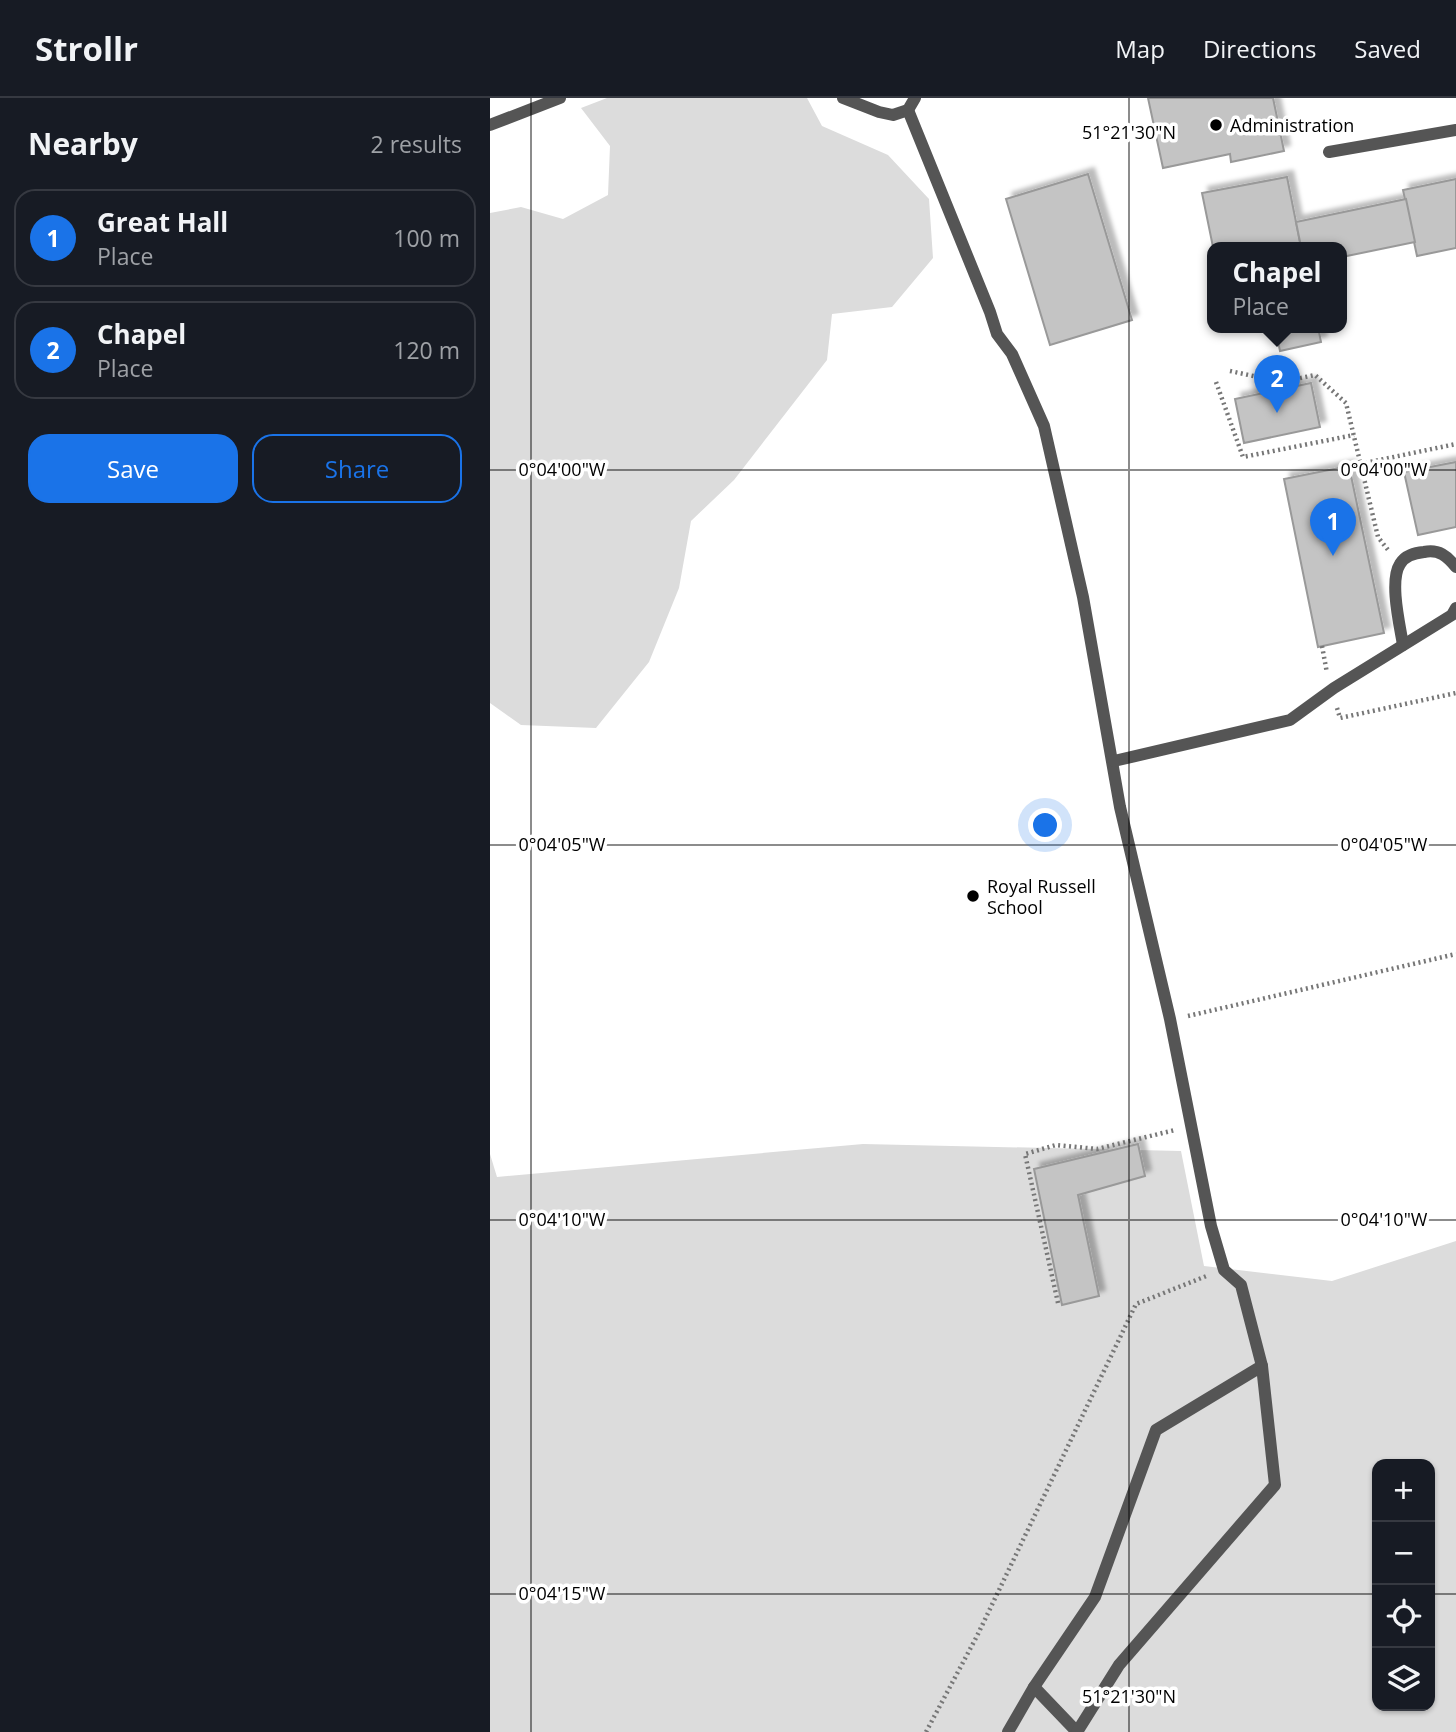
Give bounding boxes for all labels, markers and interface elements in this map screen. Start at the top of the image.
text: Strollr [35,26,138,71]
text: Map [1115,32,1165,65]
text: Directions [1203,32,1316,65]
text: Saved [1354,32,1421,65]
place label: Administration [1230,113,1354,137]
marker: Administration [1208,117,1224,133]
text: 51°21'30"N [1082,120,1176,144]
text: Nearby [28,123,138,164]
text: 2 results [371,128,462,160]
text: Great Hall [97,204,228,240]
text: 1 [46,222,60,254]
text: 100 m [393,222,460,254]
text: Place [97,240,153,272]
popup [1207,242,1347,333]
text: Chapel [1232,254,1322,290]
text: Place [1232,290,1289,322]
text: Chapel [97,316,186,352]
text: 2 [46,334,60,366]
text: 120 m [393,334,460,366]
text: Place [97,352,153,384]
pin: 2 [1254,355,1300,413]
button: Save [28,434,238,503]
button: Share [252,434,462,503]
text: 0°04'00"W [519,457,606,481]
text: 0°04'00"W [1341,457,1428,481]
pin: 1 [1310,498,1356,556]
your location [1028,808,1062,842]
text: 0°04'05"W [519,832,606,856]
text: 0°04'05"W [1341,832,1428,856]
place label: Royal Russell School [987,874,1096,919]
marker: Royal Russell School [965,888,981,904]
text: 0°04'10"W [519,1207,606,1231]
text: 0°04'10"W [1341,1207,1428,1231]
map controls [1372,1459,1435,1711]
button: + [1372,1459,1435,1522]
button: − [1372,1522,1435,1585]
text: 0°04'15"W [519,1581,606,1605]
button: locate [1372,1585,1435,1648]
button: layers [1372,1648,1435,1711]
text: 51°21'30"N [1082,1684,1176,1708]

